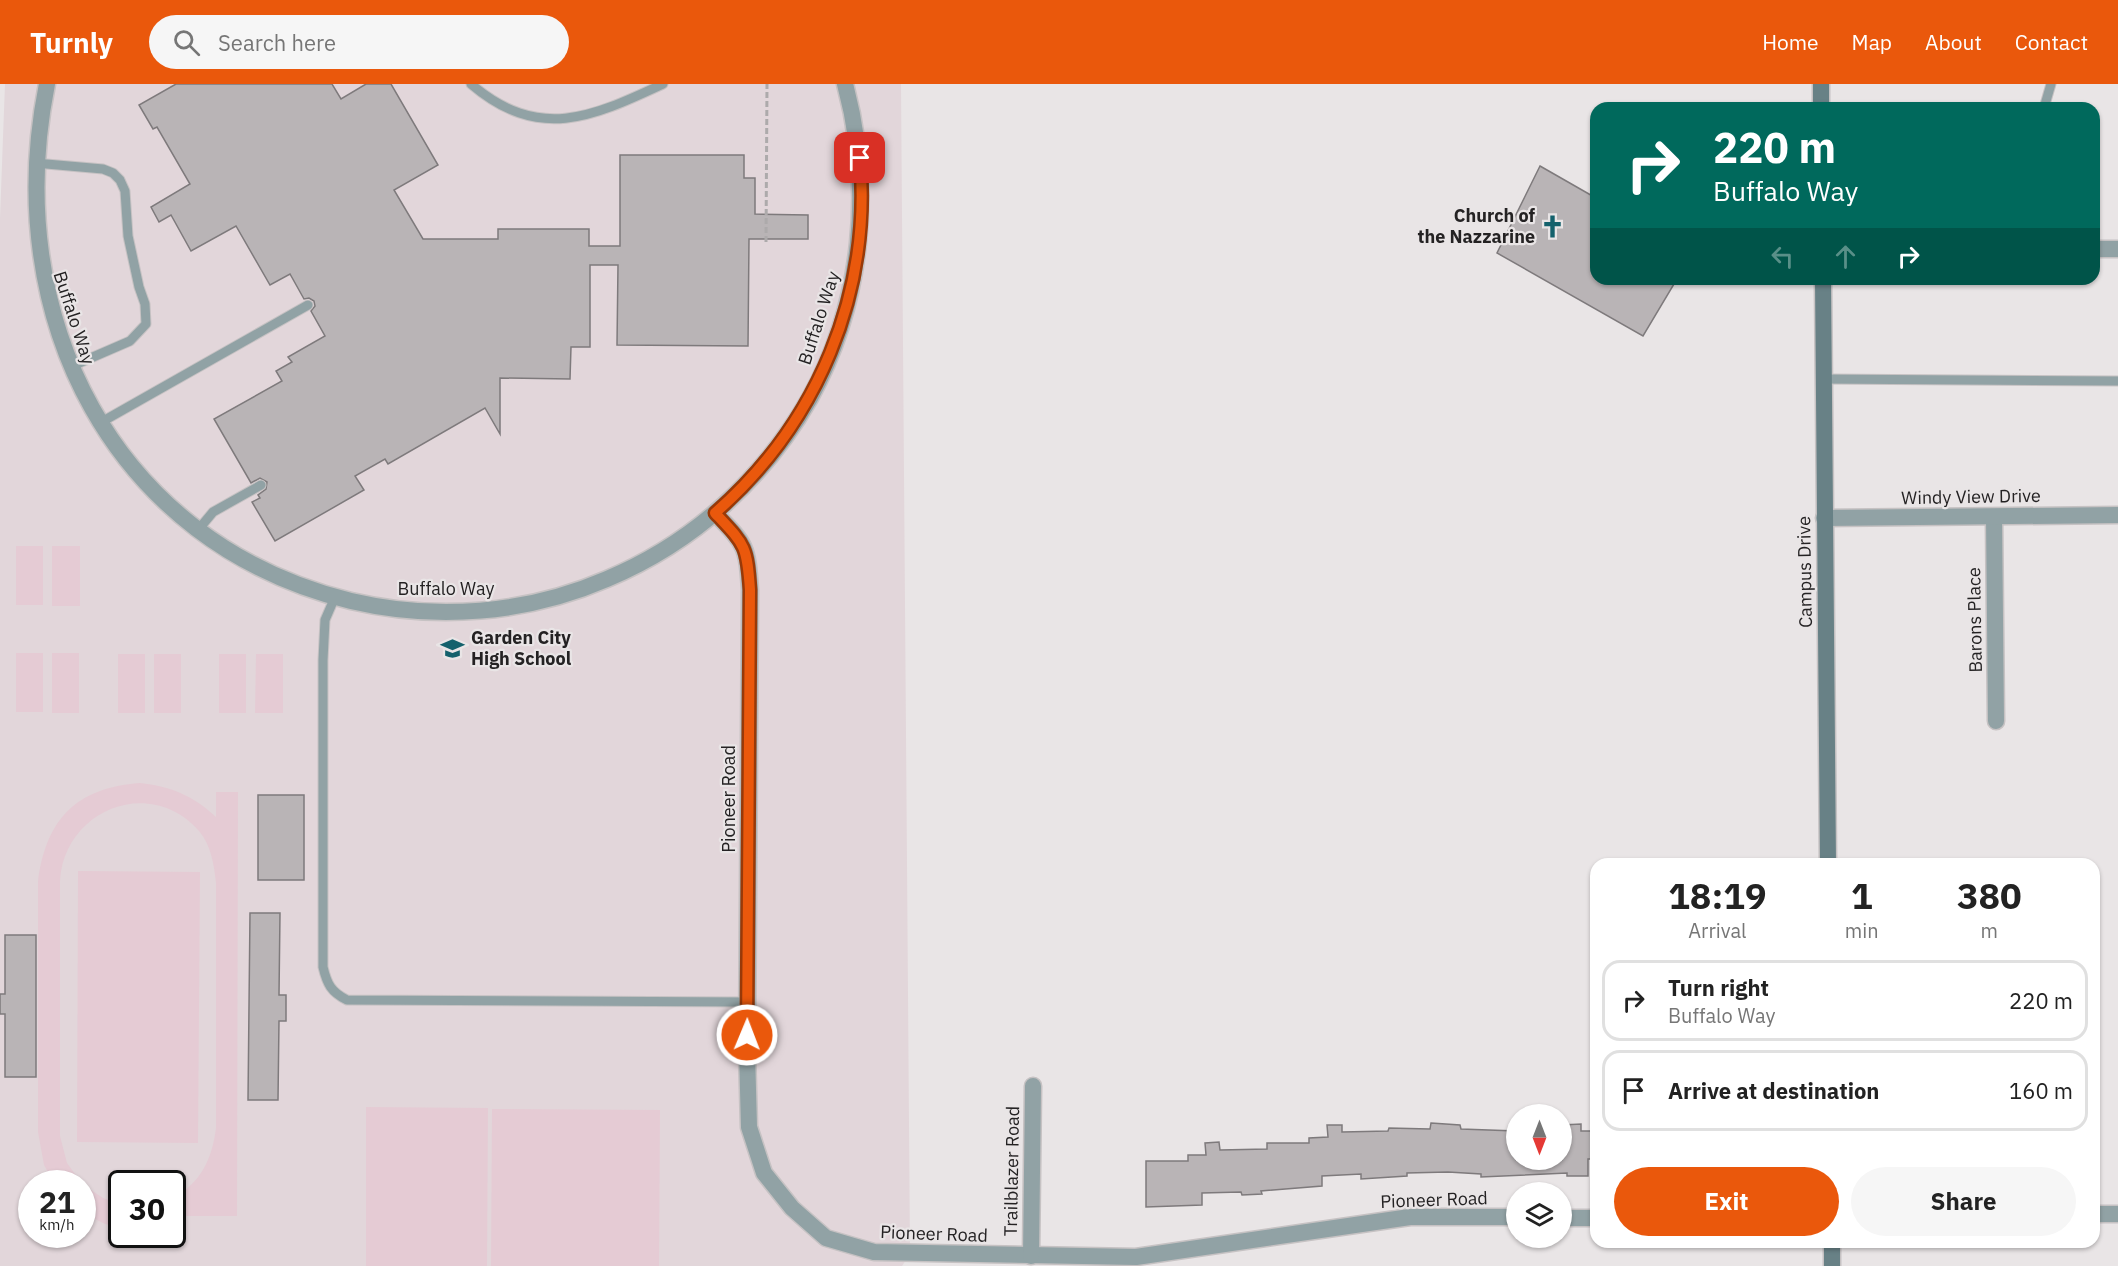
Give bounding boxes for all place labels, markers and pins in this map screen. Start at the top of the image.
pin [834,132,885,183]
place label: Church of the Nazzarine [1418,204,1535,248]
church icon: Church of the Nazzarine [1540,213,1566,239]
place label: Garden City High School [471,626,572,670]
school or university icon: Garden City High School [440,635,466,661]

